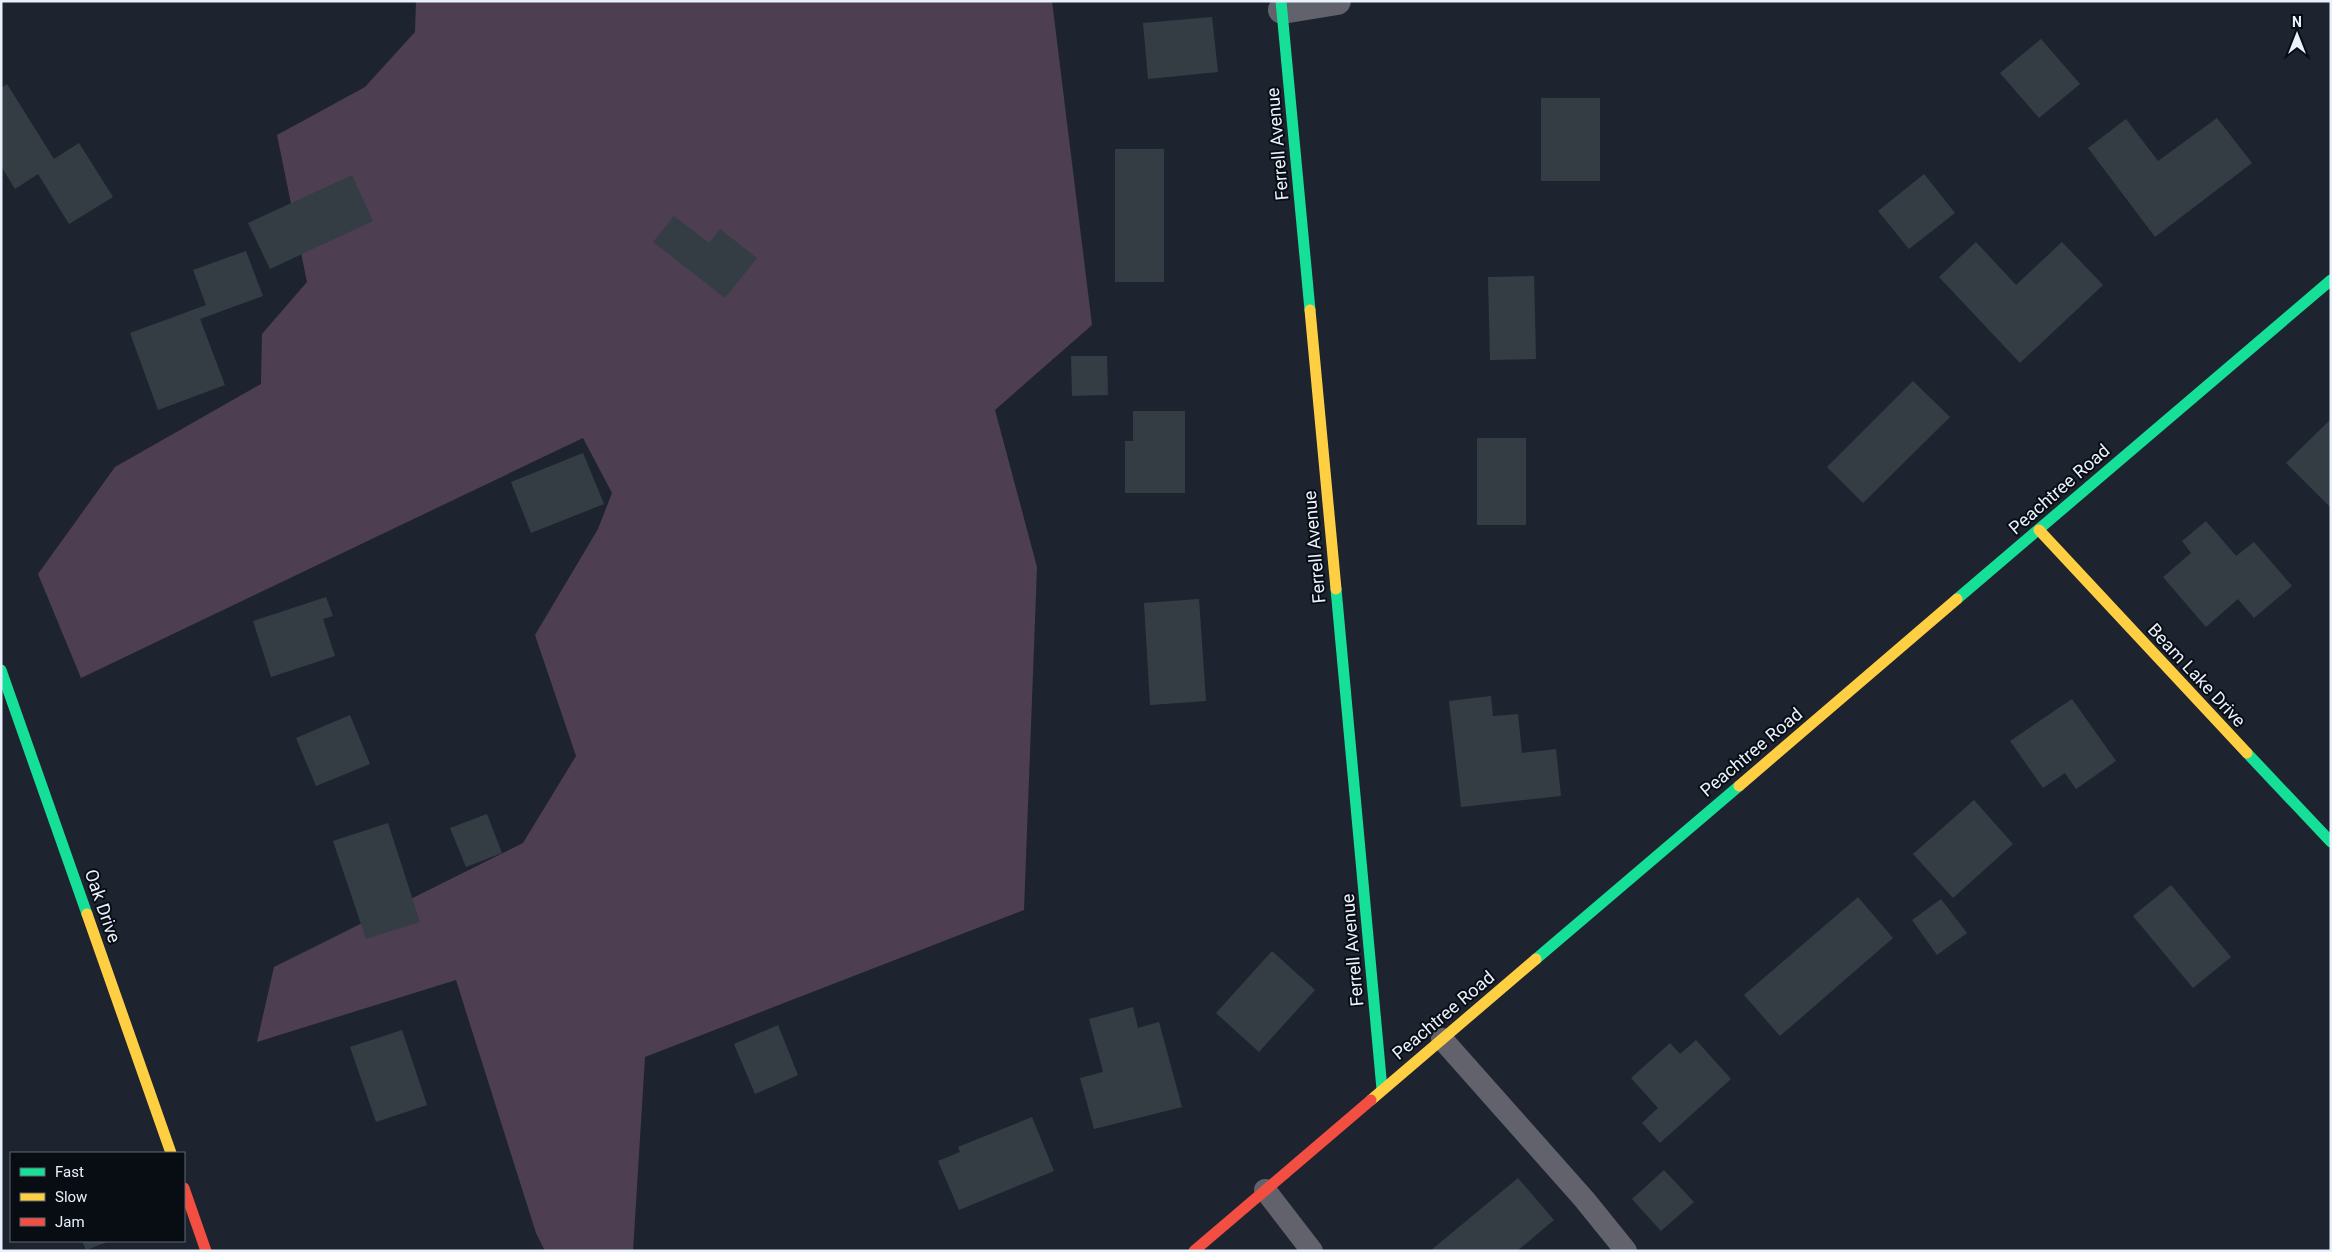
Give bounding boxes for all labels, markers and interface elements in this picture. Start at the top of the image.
north arrow [2272,10,2322,60]
text: N [2292,14,2302,30]
street label: Ferrell Avenue [1262,87,1292,201]
street label: Peachtree Road [2004,440,2114,538]
street label: Ferrell Avenue [1299,490,1329,604]
street label: Beam Lake Drive [2144,619,2250,731]
street label: Peachtree Road [1696,703,1806,801]
street label: Oak Drive [81,867,125,945]
street label: Ferrell Avenue [1337,893,1367,1007]
street label: Peachtree Road [1388,966,1498,1064]
legend [10,1152,185,1242]
text: Fast [55,1163,84,1181]
text: Slow [55,1188,87,1206]
text: Jam [55,1213,85,1231]

